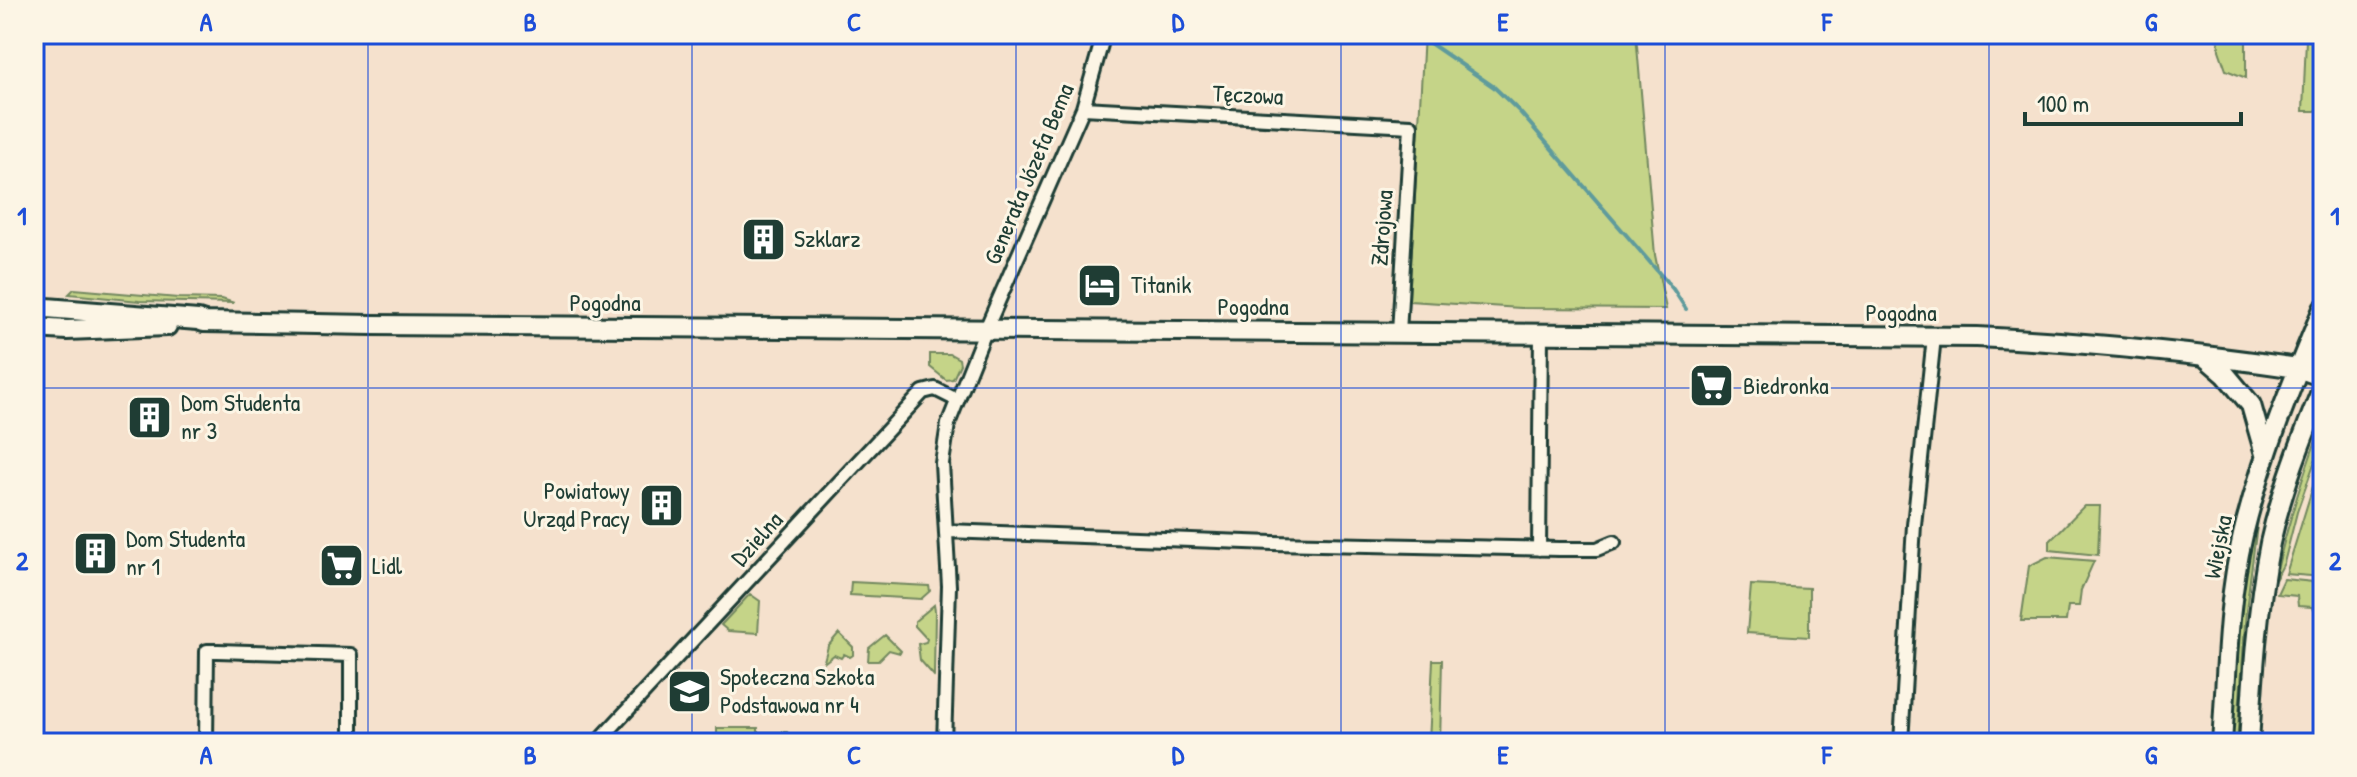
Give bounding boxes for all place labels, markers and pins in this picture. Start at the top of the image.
building icon: Szklarz [739,215,787,263]
place label: Szklarz [794,222,861,254]
hotel icon: Titanik [1076,261,1124,309]
place label: Titanik [1131,268,1191,300]
supermarket icon: Biedronka [1688,362,1736,410]
place label: Biedronka [1743,369,1829,401]
place label: Dom Studenta nr 3 [181,386,300,446]
building icon: Dom Studenta nr 3 [126,393,174,441]
place label: Powiatowy Urząd Pracy [523,474,630,534]
building icon: Powiatowy Urząd Pracy [637,481,685,529]
place label: Dom Studenta nr 1 [126,522,245,582]
building icon: Dom Studenta nr 1 [71,529,119,577]
supermarket icon: Lidl [317,542,365,590]
place label: Lidl [372,549,403,581]
place label: Społeczna Szkoła Podstawowa nr 4 [720,660,874,720]
school or university icon: Społeczna Szkoła Podstawowa nr 4 [665,667,713,715]

